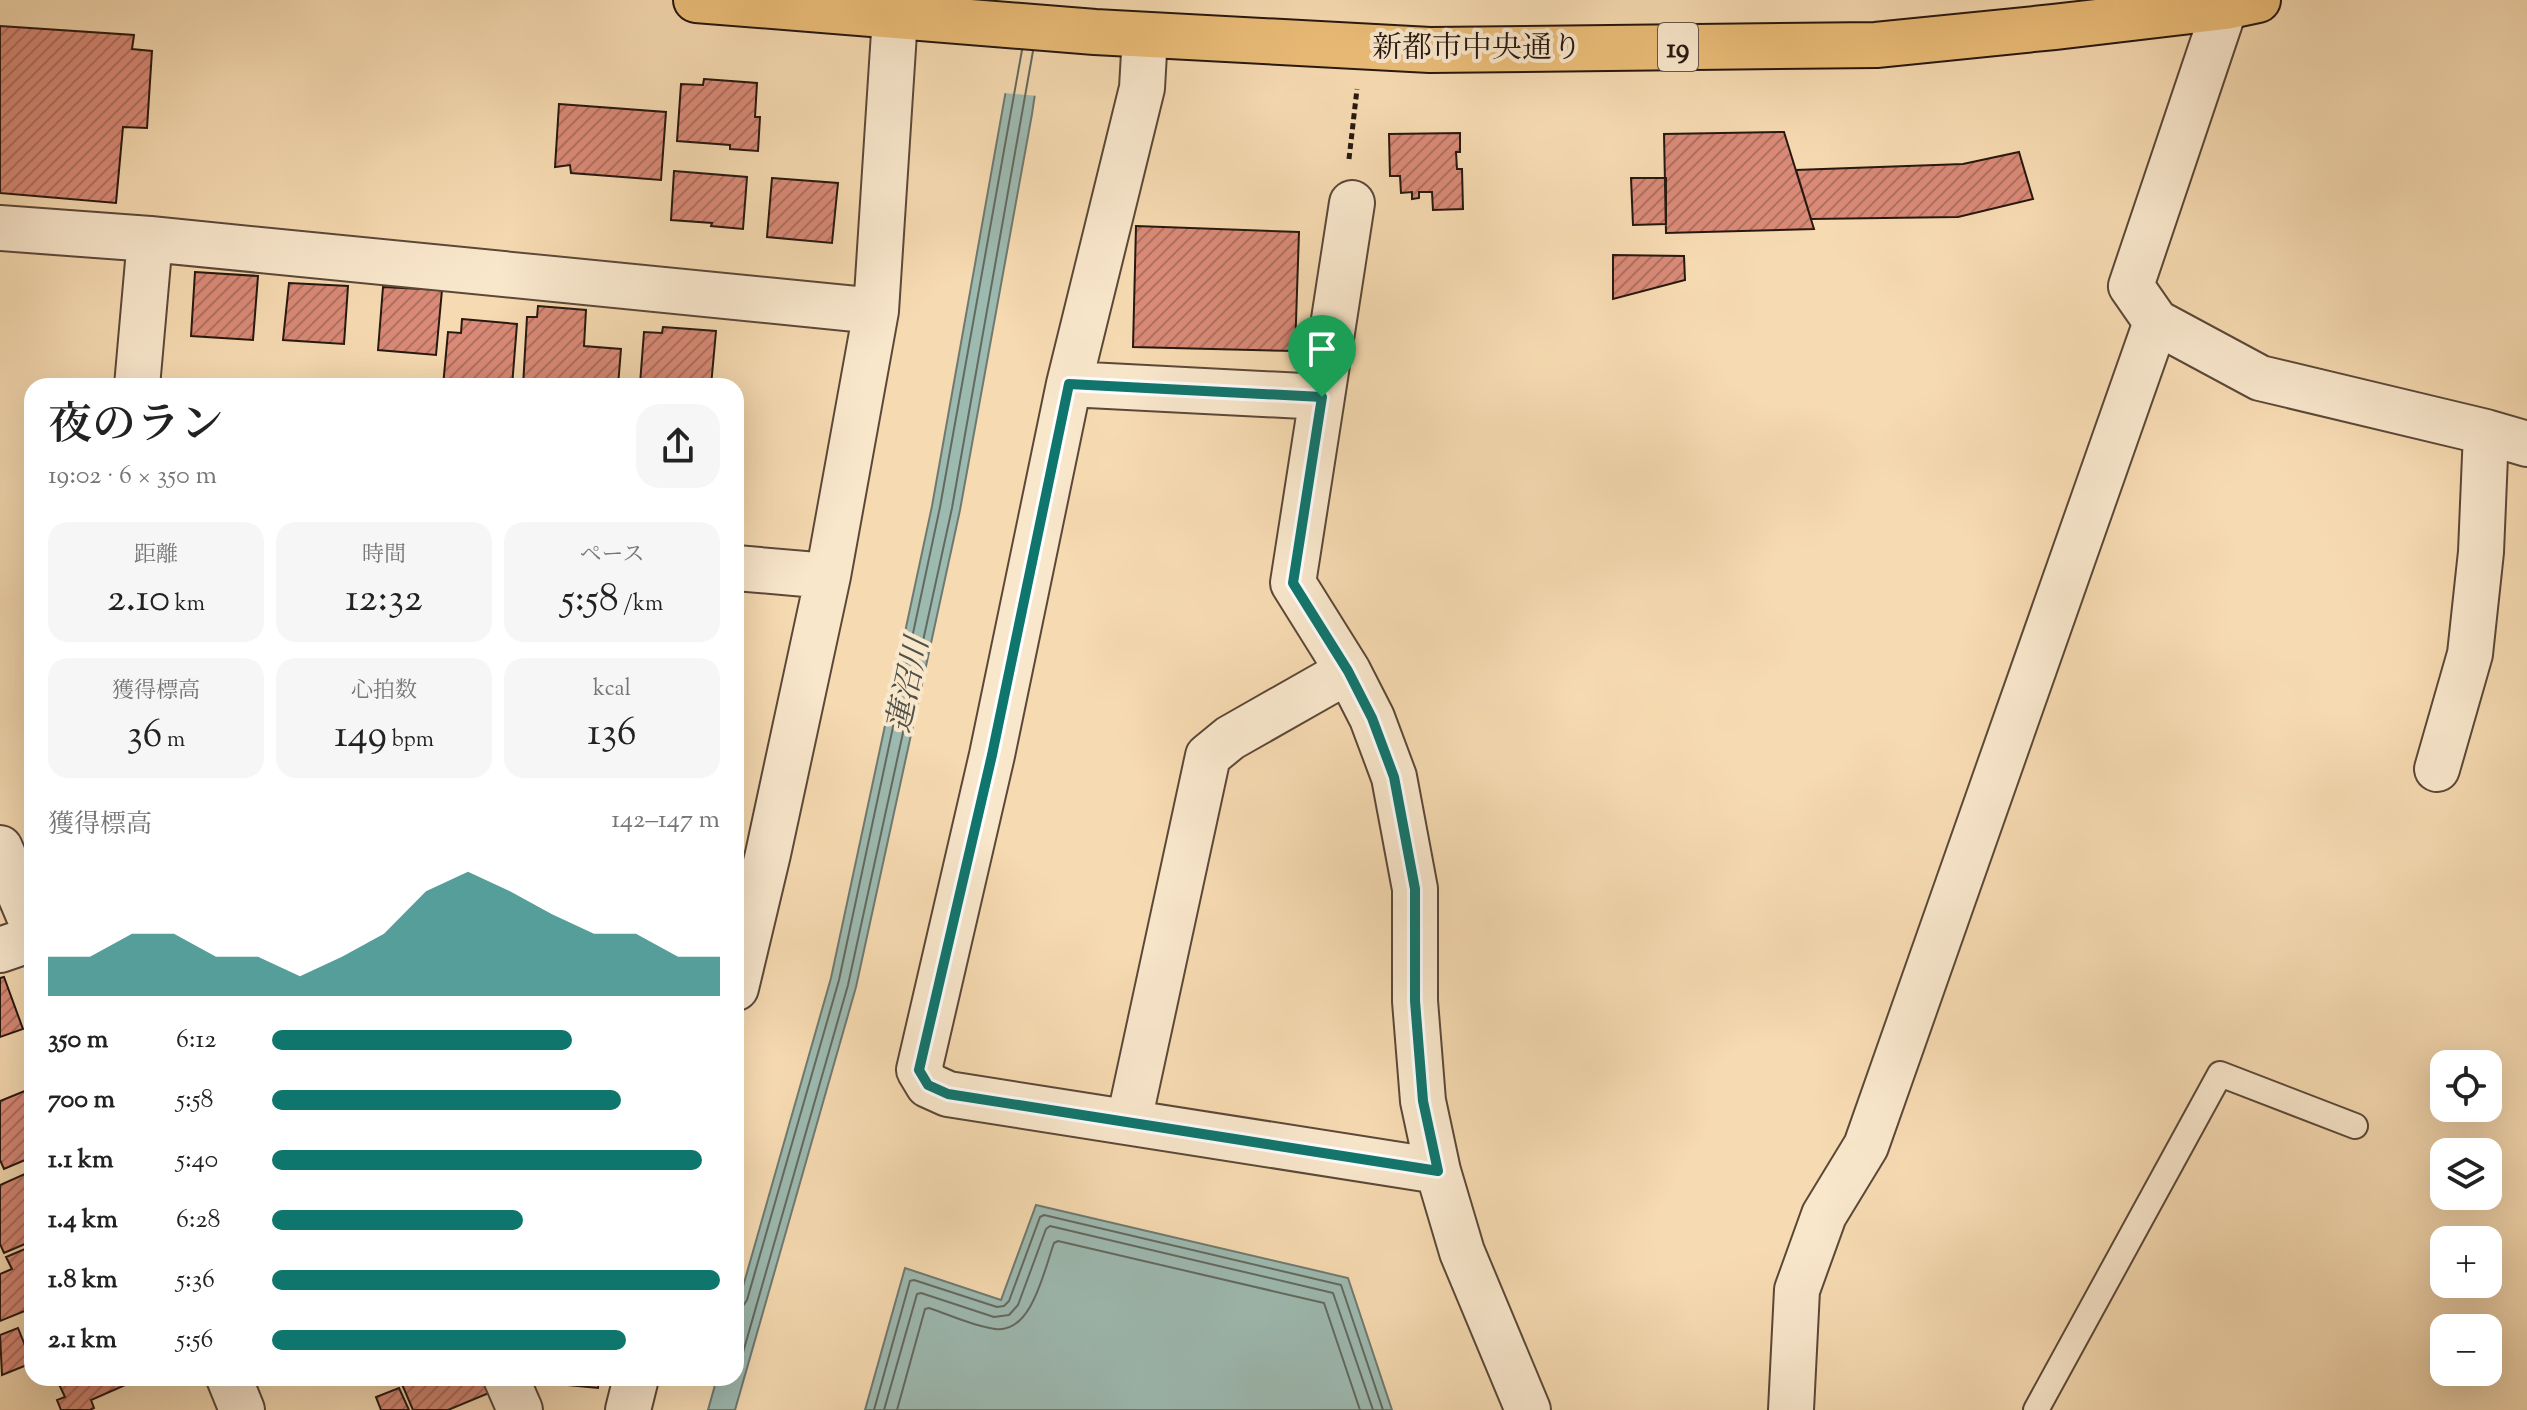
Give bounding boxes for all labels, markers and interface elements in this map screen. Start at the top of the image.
road number: 19 [1658,23,1698,71]
street label: 新都市中央通り [1372,28,1582,71]
pin [1288,315,1356,397]
icon: arrive [1300,327,1344,371]
text: 夜のラン [48,396,224,459]
button: share [636,404,720,488]
text: 19:02 · 6 × 350 m [48,458,217,495]
text: 距離 [134,540,178,572]
text: 時間 [362,540,406,572]
text: ペース [580,540,644,572]
text: 2.10 [107,572,170,629]
text: 12:32 [345,572,423,629]
text: 5:58 [561,572,619,629]
text: km [170,589,205,621]
text: /km [619,589,663,621]
water label: 蓮沼川 [877,631,943,737]
text: kcal [593,674,631,706]
text: 獲得標高 [112,676,200,708]
text: 心拍数 [351,676,417,708]
text: 136 [587,706,637,763]
text: 36 [127,708,162,765]
text: 149 [334,708,387,765]
text: m [162,725,185,757]
text: bpm [387,725,434,757]
text: 142–147 m [611,802,720,839]
text: 獲得標高 [48,807,152,844]
text: 350 m [48,1022,108,1059]
text: 6:12 [176,1022,216,1059]
map controls [2430,1050,2502,1386]
button: locate [2430,1050,2502,1122]
text: 700 m [48,1082,115,1119]
text: 5:58 [176,1082,214,1119]
button: layers [2430,1138,2502,1210]
text: 1.1 km [48,1142,113,1179]
text: 5:40 [176,1142,218,1179]
text: 1.4 km [48,1202,118,1239]
text: 6:28 [176,1202,221,1239]
button: + [2430,1226,2502,1298]
text: 1.8 km [48,1262,118,1299]
text: 5:36 [176,1262,215,1299]
button: − [2430,1314,2502,1386]
text: 2.1 km [48,1322,117,1359]
text: 5:56 [176,1322,213,1359]

